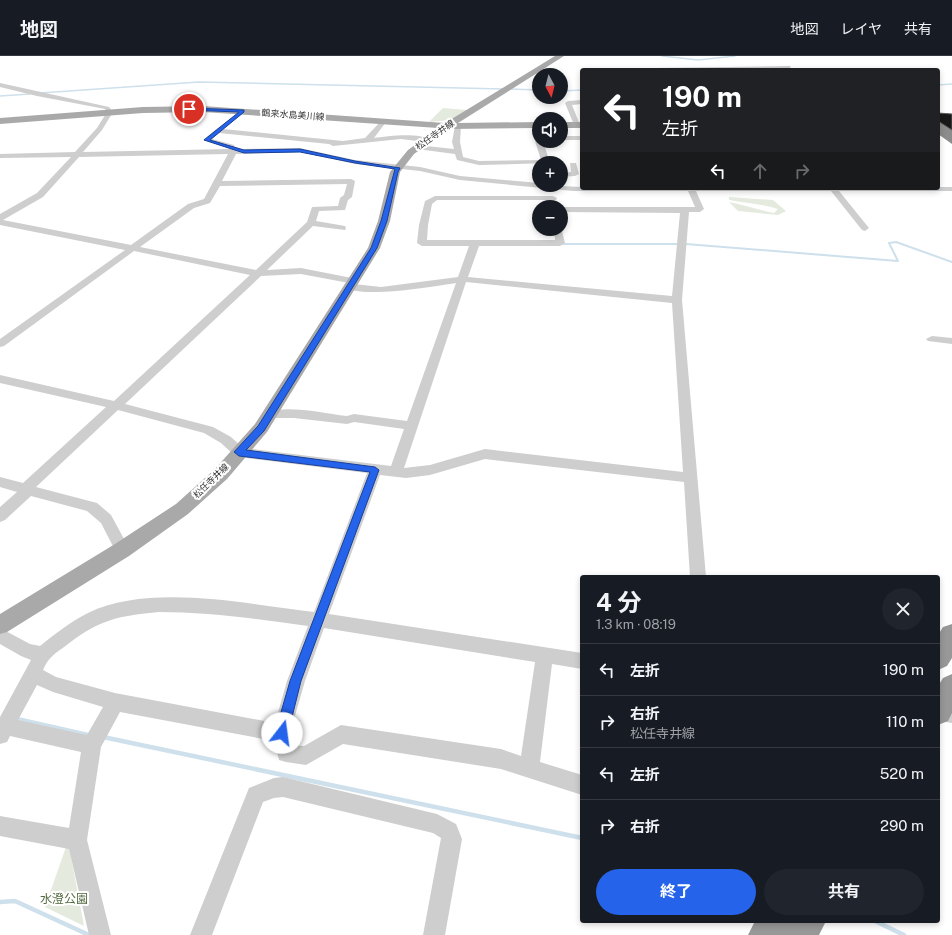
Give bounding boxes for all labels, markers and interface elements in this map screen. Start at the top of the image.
text: 地図 [20,18,58,40]
text: 地図 [790,21,818,37]
text: レイヤ [840,21,882,37]
text: 共有 [904,21,932,37]
north arrow [532,68,568,104]
map controls [532,68,568,236]
text: 190 m [662,80,742,113]
icon: left [596,84,648,136]
pin [172,92,206,126]
icon: arrive [178,98,200,120]
street label: 鶴来水島美川線 [261,107,326,122]
button: sound [532,112,568,148]
street label: 松任寺井線 [413,117,457,152]
text: 左折 [662,118,698,139]
button: + [532,156,568,192]
icon: left [707,160,729,182]
icon: ahead [749,160,771,182]
icon: right [791,160,813,182]
button: − [532,200,568,236]
street label: 松任寺井線 [191,460,231,500]
text: 4 分 [596,588,641,616]
button: close [882,588,924,630]
text: 1.3 km · 08:19 [596,617,676,632]
icon: left [596,659,618,681]
text: 190 m [883,661,924,678]
text: 左折 [630,662,660,679]
text: 右折 [630,705,660,722]
icon: right [596,711,618,733]
position arrow [261,712,303,754]
text: 110 m [886,713,924,730]
text: 松任寺井線 [630,726,695,741]
icon: left [596,763,618,785]
text: 520 m [880,765,924,782]
text: 左折 [630,766,660,783]
icon: right [596,815,618,837]
text: 290 m [880,817,924,834]
text: 右折 [630,818,660,835]
button: 終了 [596,869,756,915]
button: 共有 [764,869,924,915]
park label: 水澄公園 [40,892,88,906]

